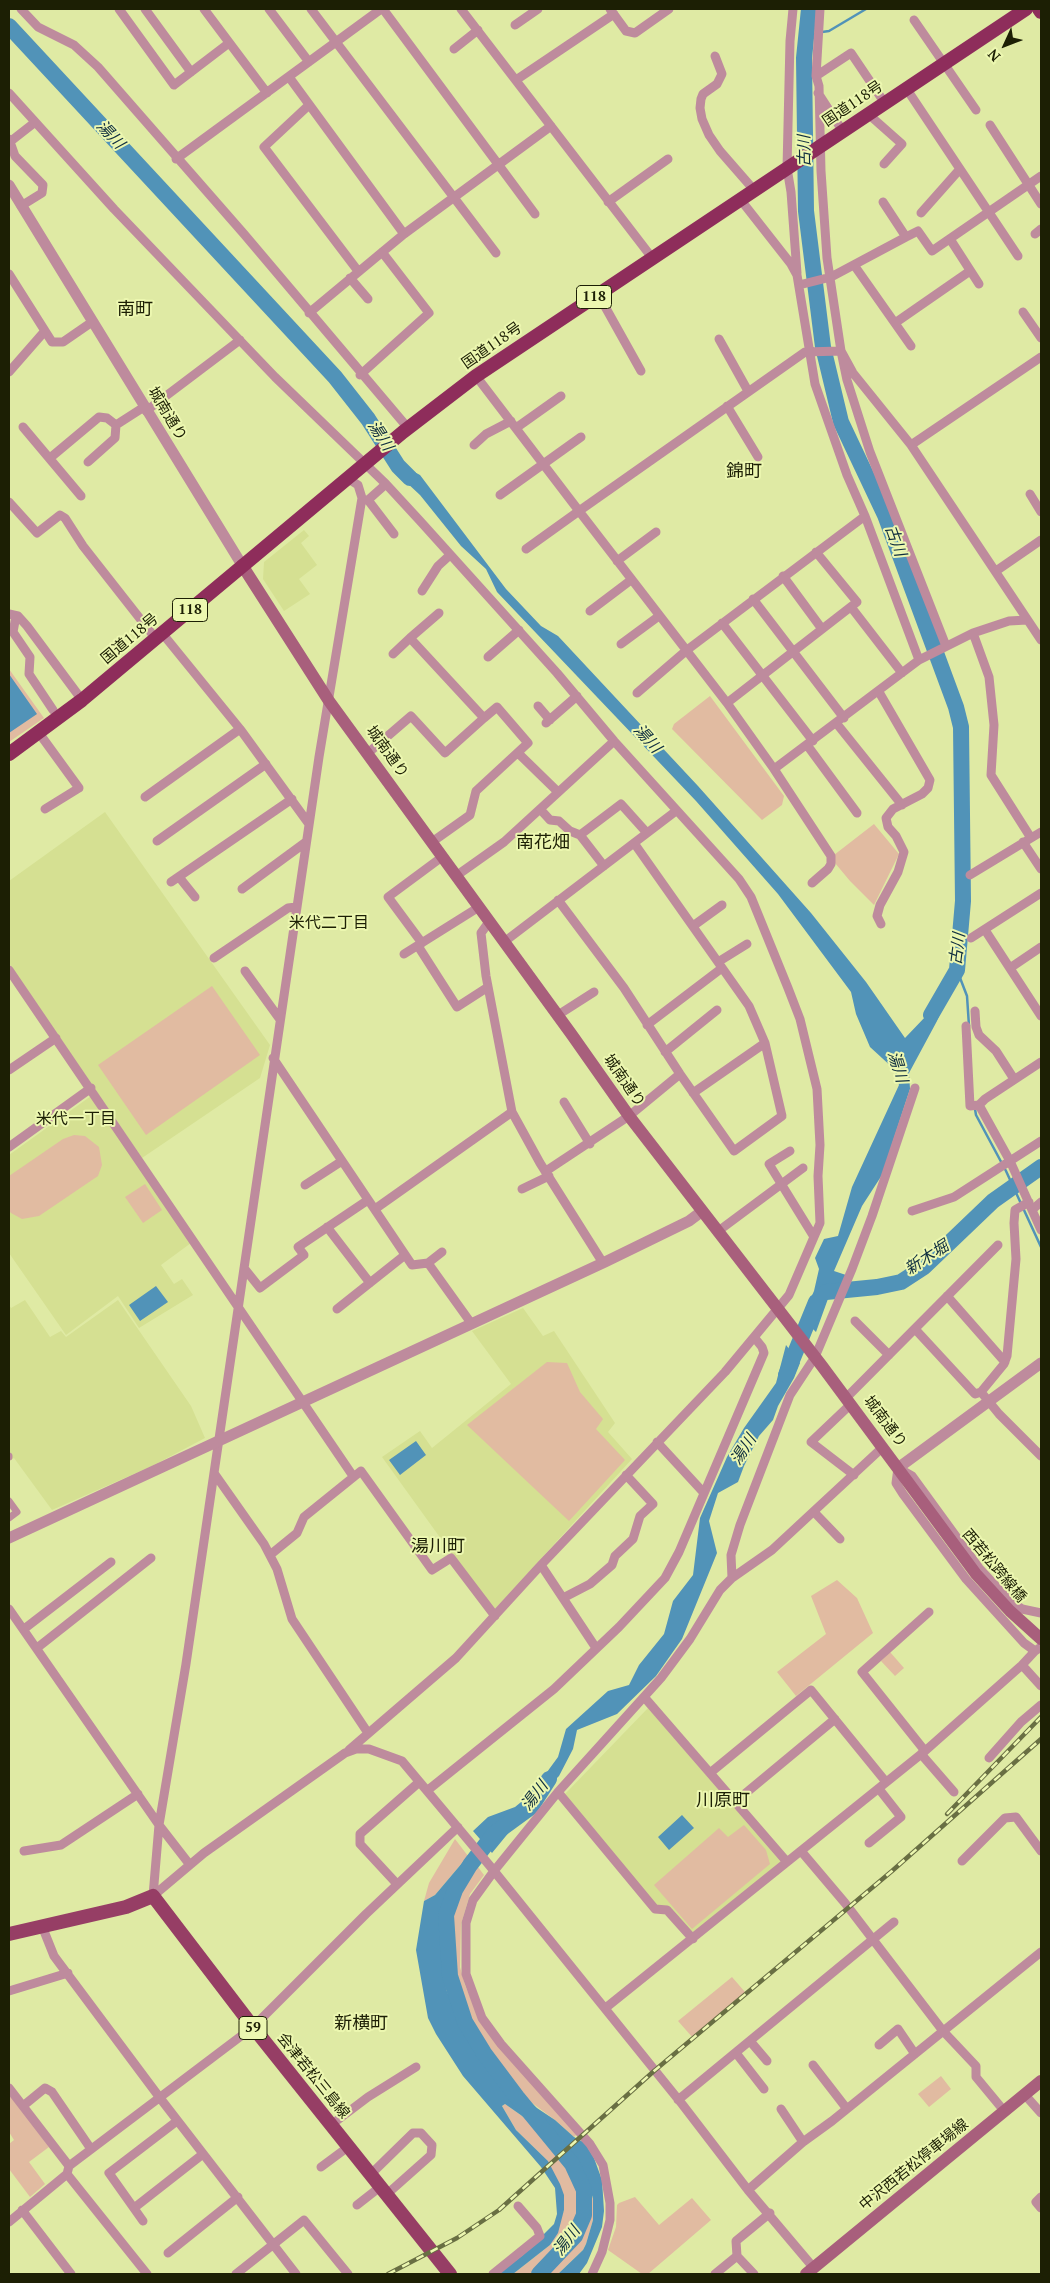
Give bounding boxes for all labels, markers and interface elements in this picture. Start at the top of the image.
north arrow [980,20,1030,70]
text: N [983,45,1004,66]
street label: 国道118号 [819,77,887,131]
water label: 湯川 [92,117,128,153]
water label: 古川 [795,135,815,167]
road number: 118 [576,286,612,308]
district label: 南町 [117,299,153,321]
street label: 国道118号 [459,319,525,373]
street label: 城南通り [144,384,190,444]
water label: 湯川 [363,417,397,455]
district label: 錦町 [726,461,762,483]
water label: 古川 [881,523,909,559]
road number: 118 [172,598,208,622]
street label: 国道118号 [98,610,162,668]
water label: 湯川 [629,721,665,757]
street label: 城南通り [362,722,412,782]
district label: 南花畑 [516,832,570,854]
district label: 米代二丁目 [289,913,369,933]
water label: 古川 [947,932,969,966]
water label: 湯川 [883,1049,911,1085]
street label: 城南通り [599,1051,649,1111]
district label: 米代一丁目 [36,1109,116,1129]
water label: 新木堀 [902,1237,952,1279]
street label: 城南通り [860,1393,910,1451]
water label: 湯川 [727,1431,761,1469]
street label: 西若松跨線橋 [958,1526,1030,1606]
district label: 湯川町 [411,1536,465,1558]
water label: 湯川 [518,1777,552,1815]
district label: 川原町 [696,1790,750,1812]
district label: 新横町 [334,2013,388,2035]
road number: 59 [239,2016,267,2040]
street label: 会津若松三島線 [273,2030,353,2122]
street label: 中沢西若松停車場線 [856,2116,972,2214]
water label: 湯川 [550,2222,584,2260]

